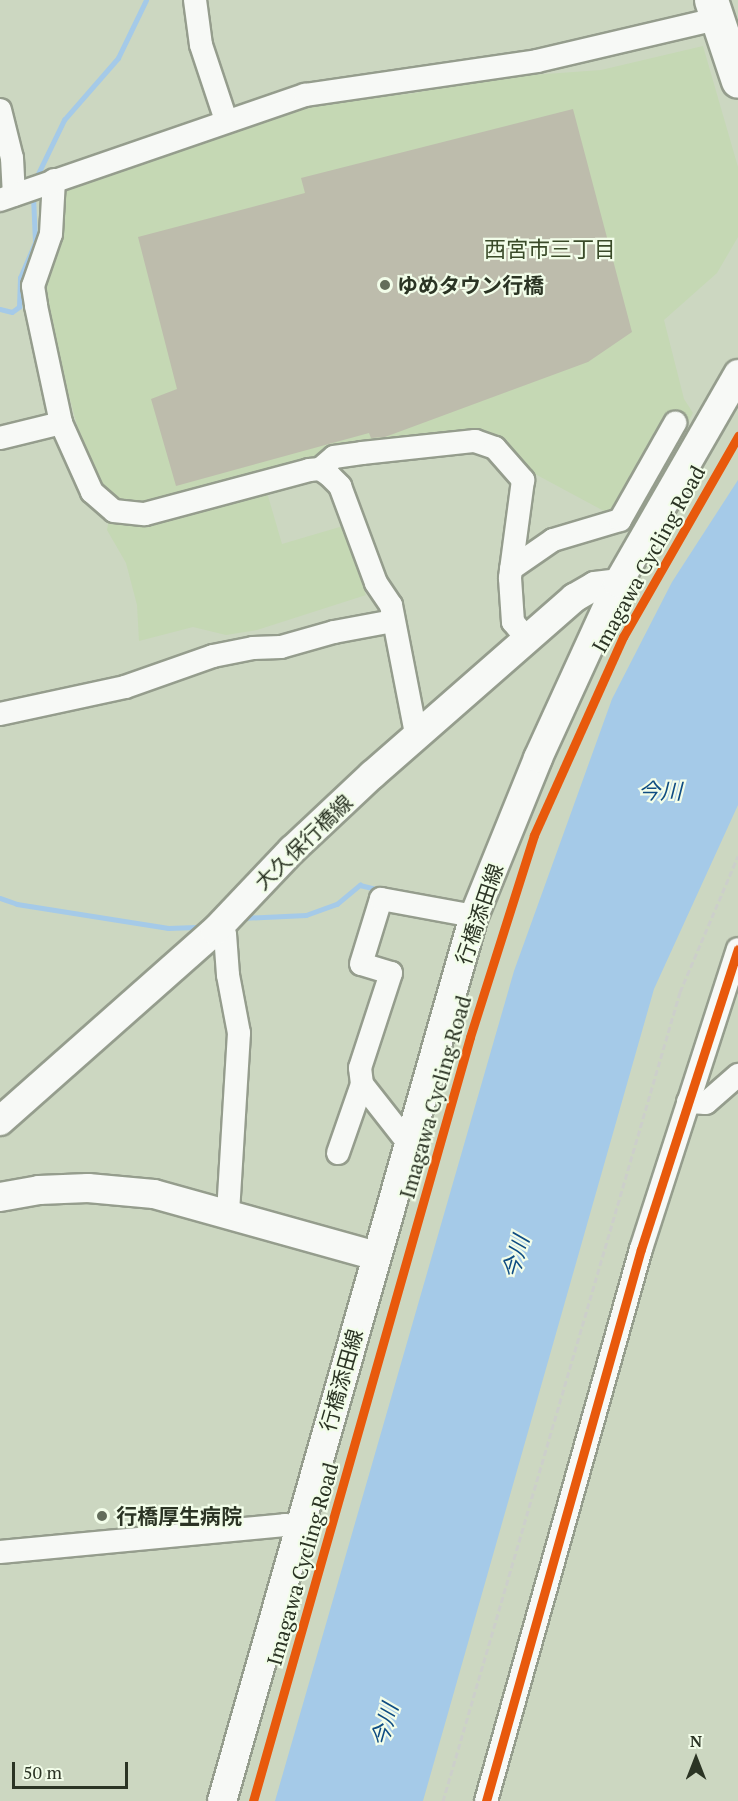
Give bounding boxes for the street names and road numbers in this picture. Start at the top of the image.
street label: Imagawa Cycling Road [586,461,710,657]
street label: 大久保行橋線 [249,789,357,895]
street label: 行橋添田線 [450,860,508,968]
street label: Imagawa Cycling Road [394,993,476,1201]
street label: 行橋添田線 [314,1326,368,1434]
street label: Imagawa Cycling Road [261,1460,343,1668]

